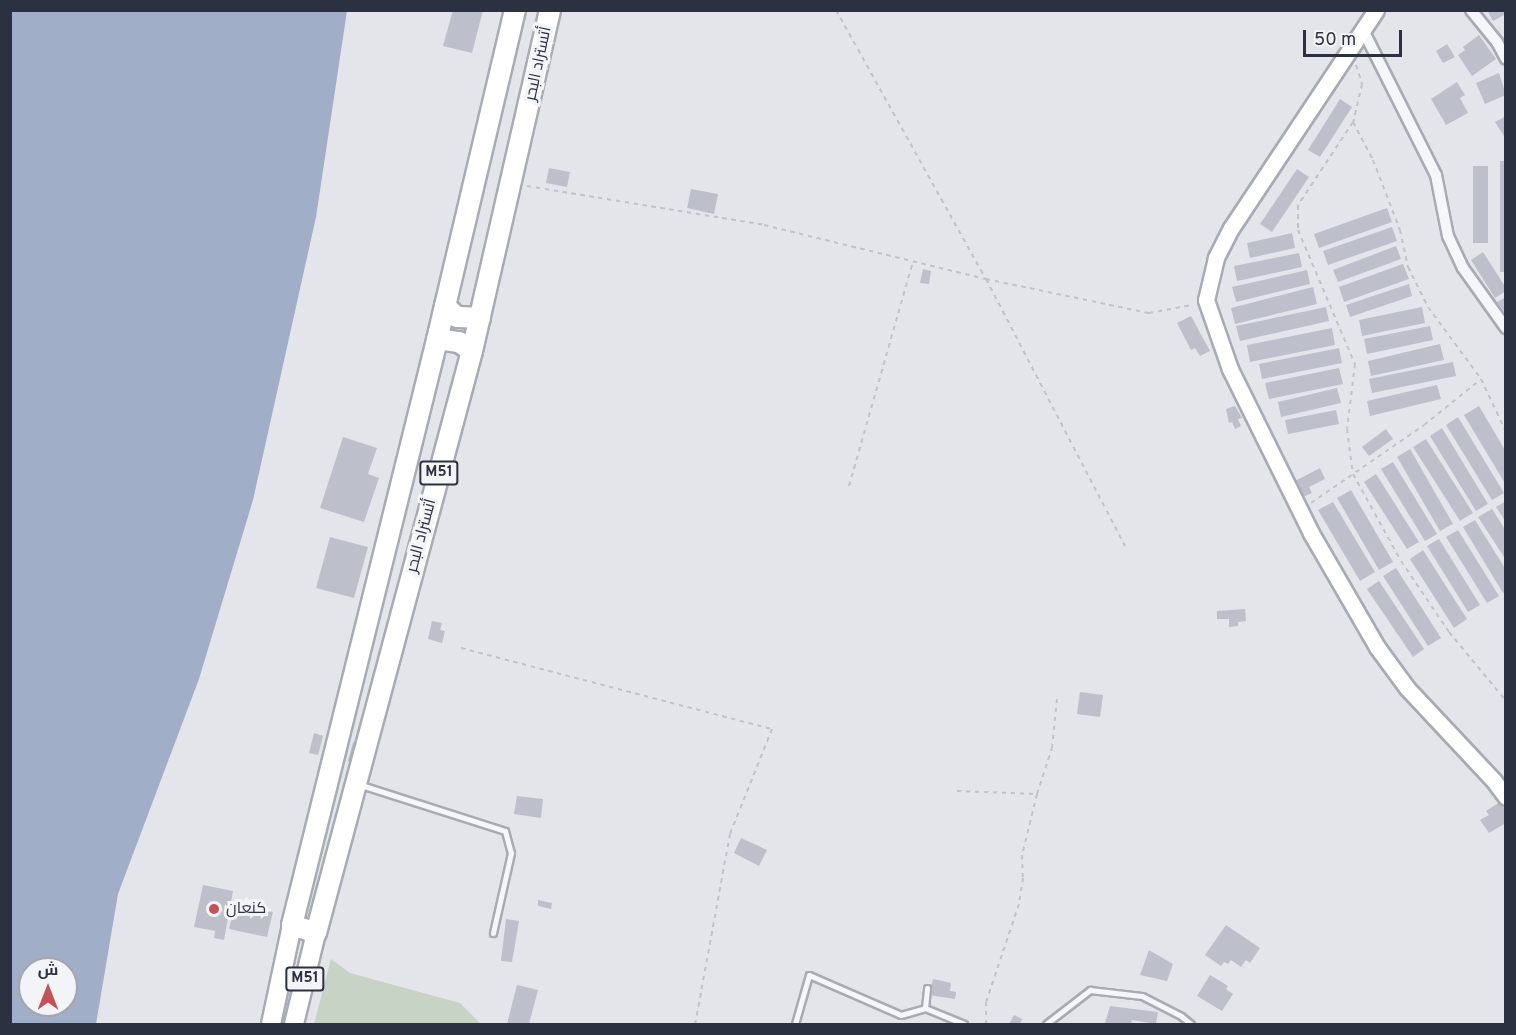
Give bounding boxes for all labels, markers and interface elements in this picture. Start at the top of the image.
scale bar [1306,18,1405,56]
street label: أتستراد البحر [522,25,556,103]
text: 50 m [1314,29,1356,52]
road number: M51 [418,461,460,485]
street label: أتستراد البحر [403,497,441,575]
place label: كنعان [226,899,266,919]
marker: كنعان [207,902,221,916]
north arrow [18,957,78,1017]
text: ش [38,961,58,981]
road number: M51 [284,967,326,991]

